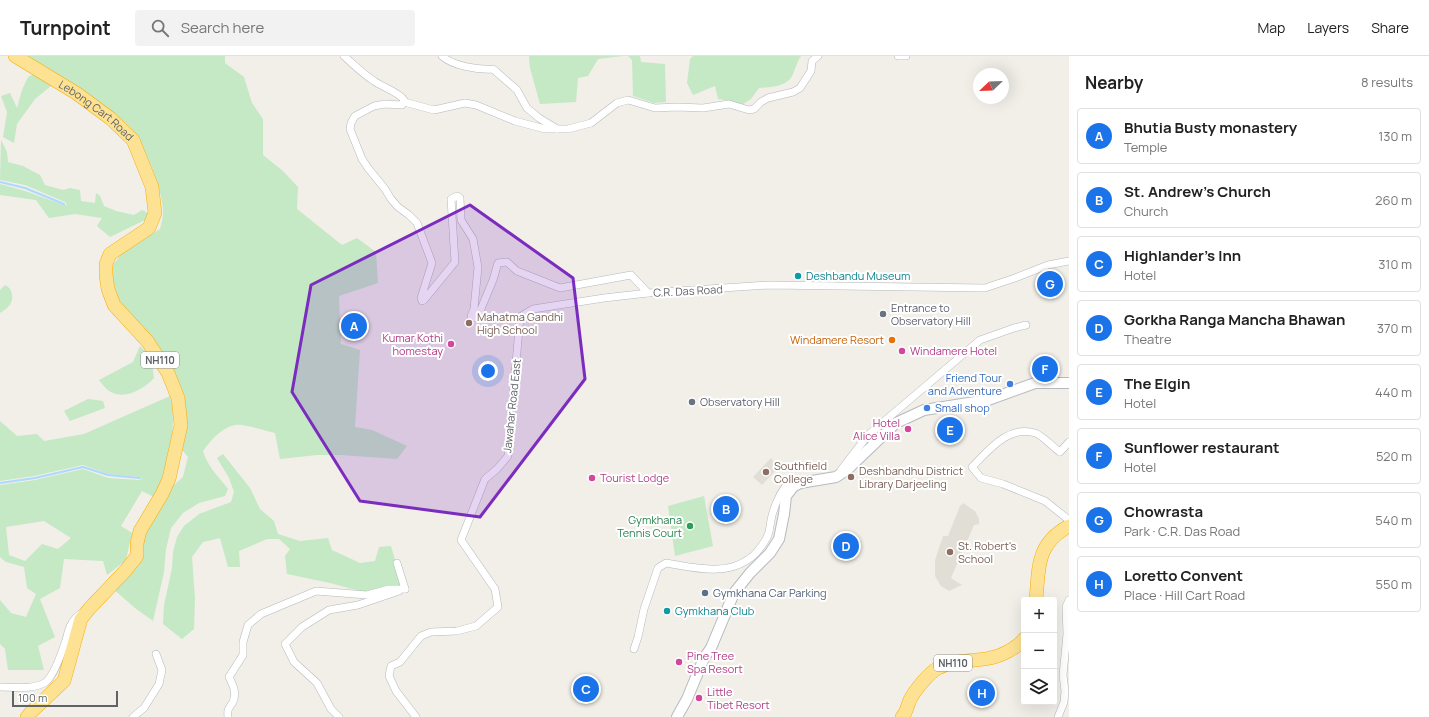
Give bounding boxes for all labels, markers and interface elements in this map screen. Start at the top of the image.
search box [135,10,415,46]
text: Turnpoint [20,15,111,41]
icon: search [149,17,171,39]
text: Search here [181,17,264,38]
text: Map [1257,18,1285,37]
text: Layers [1307,18,1349,37]
text: Share [1371,18,1409,37]
north arrow [973,68,1009,104]
text: Nearby [1085,71,1143,94]
text: 8 results [1361,73,1413,91]
street label: Lebong Cart Road [56,76,137,144]
text: Bhutia Busty monastery [1124,117,1297,138]
text: A [1095,127,1103,145]
text: 130 m [1378,127,1412,145]
text: Temple [1124,138,1167,156]
text: St. Andrew's Church [1124,181,1271,202]
text: B [1095,191,1103,209]
text: 260 m [1375,191,1412,209]
text: Church [1124,202,1168,220]
text: Highlander's Inn [1124,245,1241,266]
text: C [1094,255,1104,273]
text: 310 m [1378,255,1412,273]
text: Hotel [1124,266,1156,284]
place label: Deshbandu Museum [806,268,910,283]
pin: G [1037,269,1063,299]
marker: Deshbandu Museum [793,271,803,281]
street label: C.R. Das Road [653,281,723,300]
place label: Entrance to Observatory Hill [891,300,971,328]
place label: Mahatma Gandhi High School [477,309,563,337]
marker: Entrance to Observatory Hill [878,309,888,319]
text: Gorkha Ranga Mancha Bhawan [1124,309,1345,330]
pin: A [341,311,367,341]
marker: Mahatma Gandhi High School [464,318,474,328]
text: D [1094,319,1104,337]
text: 370 m [1377,319,1412,337]
place label: Kumar Kothi homestay [383,330,443,358]
text: Theatre [1124,330,1172,348]
place label: Windamere Resort [790,332,884,347]
marker: Windamere Resort [887,335,897,345]
marker: Kumar Kothi homestay [446,339,456,349]
place label: Windamere Hotel [910,343,997,358]
marker: Windamere Hotel [897,346,907,356]
road number: NH110 [141,352,179,368]
pin: F [1032,354,1058,384]
street label: Jawahar Road East [499,358,524,454]
your location [478,361,498,381]
place label: Friend Tour and Adventure [928,370,1003,398]
text: The Elgin [1124,373,1190,394]
marker: Friend Tour and Adventure [1005,379,1015,389]
text: E [1095,383,1103,401]
text: 440 m [1375,383,1412,401]
place label: Observatory Hill [700,394,780,409]
text: Hotel [1124,394,1156,412]
marker: Observatory Hill [687,397,697,407]
place label: Small shop [935,400,990,415]
marker: Small shop [922,403,932,413]
place label: Hotel Alice Villa [853,415,900,443]
pin: E [937,415,963,445]
marker: Hotel Alice Villa [903,424,913,434]
text: Sunflower restaurant [1124,437,1280,458]
text: F [1096,447,1102,465]
text: 520 m [1376,447,1412,465]
place label: Southfield College [774,458,827,486]
text: Hotel [1124,458,1156,476]
place label: Deshbandhu District Library Darjeeling [859,463,963,491]
marker: Southfield College [761,467,771,477]
place label: Tourist Lodge [600,470,670,485]
marker: Deshbandhu District Library Darjeeling [846,472,856,482]
marker: Tourist Lodge [587,473,597,483]
pin: B [713,494,739,524]
text: Chowrasta [1124,501,1203,522]
text: G [1094,511,1104,529]
text: 540 m [1375,511,1412,529]
place label: Gymkhana Tennis Court [617,512,682,540]
marker: Gymkhana Tennis Court [685,521,695,531]
text: Park · C.R. Das Road [1124,522,1240,540]
pin: D [833,531,859,561]
place label: St. Robert's School [958,538,1016,566]
marker: St. Robert's School [945,547,955,557]
text: Loretto Convent [1124,565,1243,586]
text: H [1094,575,1104,593]
text: 550 m [1375,575,1412,593]
place label: Gymkhana Car Parking [713,585,827,600]
text: Place · Hill Cart Road [1124,586,1245,604]
marker: Gymkhana Car Parking [700,588,710,598]
map controls [1021,597,1057,705]
button: + [1021,597,1057,633]
place label: Gymkhana Club [675,603,755,618]
marker: Gymkhana Club [662,606,672,616]
button: − [1021,633,1057,669]
place label: Pine Tree Spa Resort [687,648,743,676]
road number: NH110 [934,655,972,671]
marker: Pine Tree Spa Resort [674,657,684,667]
button: layers [1021,669,1057,705]
pin: C [573,674,599,704]
pin: H [969,678,995,708]
place label: Little Tibet Resort [707,684,770,712]
scale bar [12,689,118,708]
text: 100 m [18,690,47,705]
marker: Little Tibet Resort [694,693,704,703]

